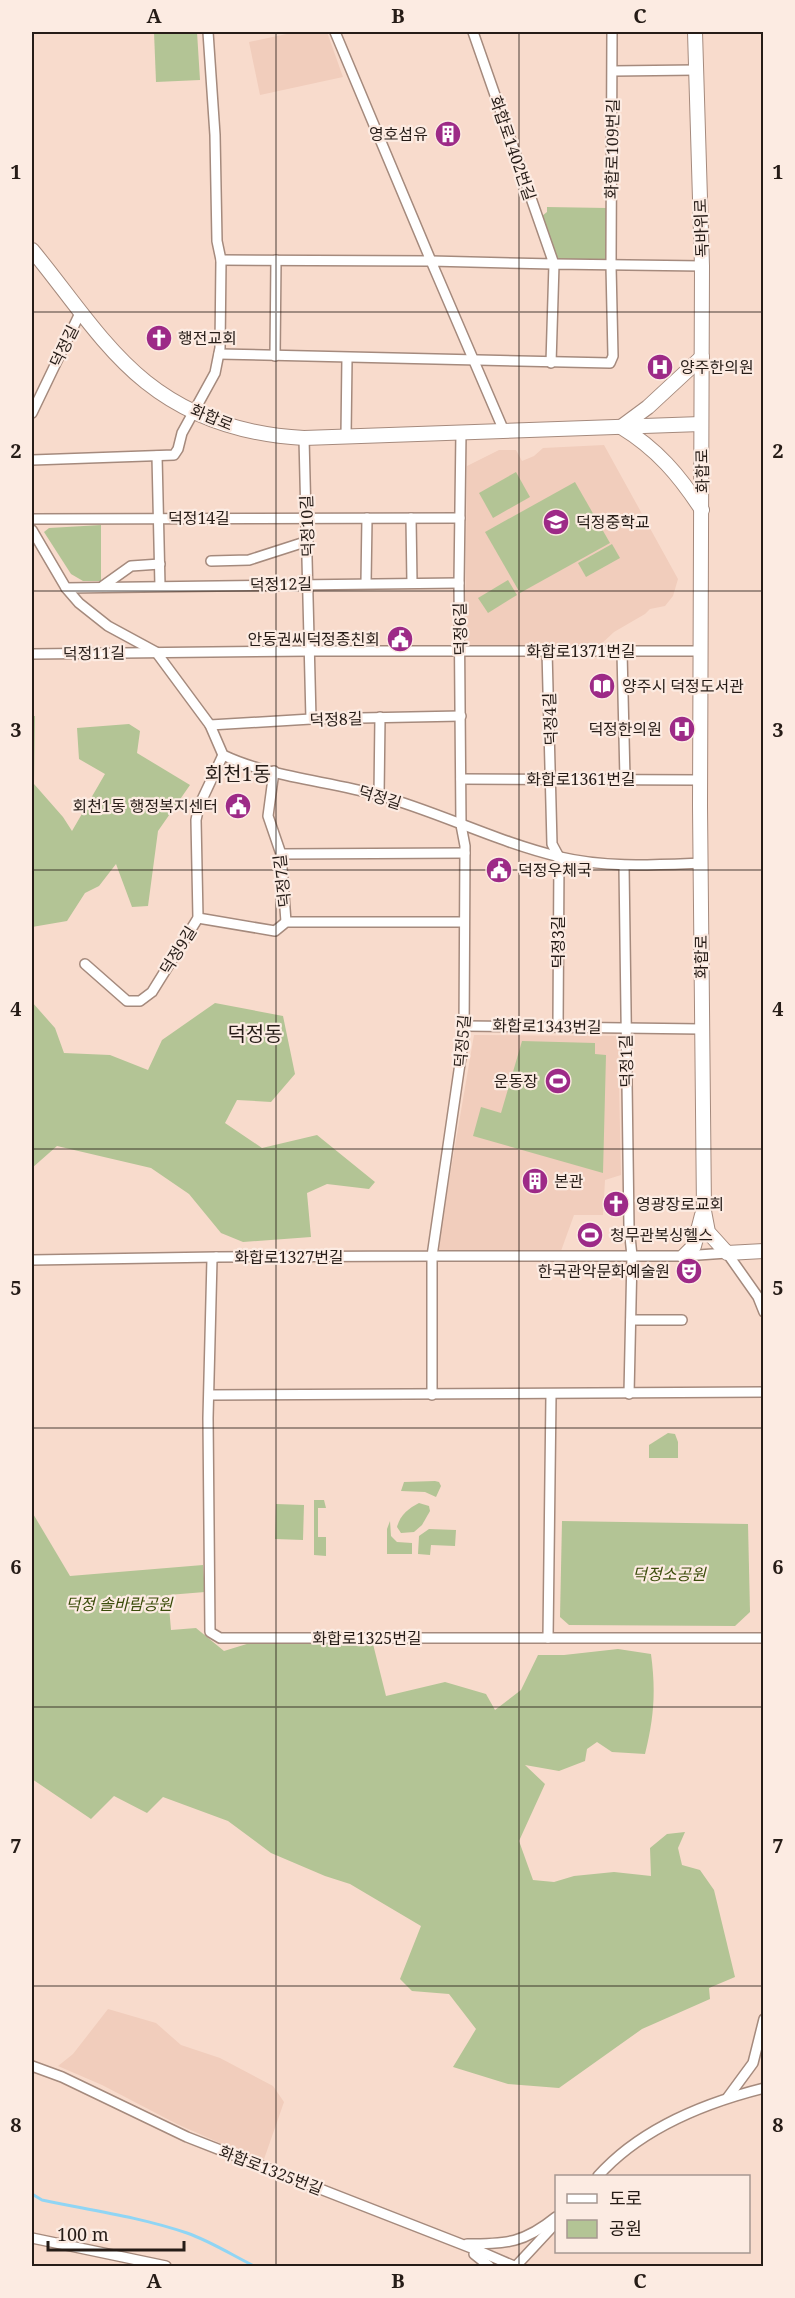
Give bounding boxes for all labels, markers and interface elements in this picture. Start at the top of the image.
text: A [146,2,162,29]
text: B [391,2,405,29]
text: C [633,2,647,29]
street label: 화합로1402번길 [485,93,541,203]
street label: 화합로109번길 [600,99,624,199]
building icon: 영호섬유 [433,119,463,149]
place label: 영호섬유 [369,123,428,145]
text: 1 [10,158,22,185]
text: 1 [772,158,784,185]
street label: 독바위로 [689,198,713,258]
street label: 덕정길 [44,321,84,371]
church icon: 행전교회 [144,323,174,353]
place label: 행전교회 [178,327,237,349]
hospital icon: 양주한의원 [645,352,675,382]
place label: 양주한의원 [680,356,754,378]
street label: 화합로 [187,399,237,436]
text: 2 [10,437,22,464]
text: 2 [772,437,784,464]
street label: 화합로 [691,448,713,493]
street label: 덕정10길 [295,495,319,557]
street label: 덕정14길 [168,507,230,529]
school or university icon: 덕정중학교 [541,507,571,537]
place label: 덕정중학교 [576,511,650,533]
street label: 덕정12길 [250,572,312,596]
street label: 덕정6길 [449,602,471,656]
public building icon: 안동권씨덕정종친회 [385,624,415,654]
place label: 안동권씨덕정종친회 [248,628,380,650]
street label: 화합로1371번길 [526,640,636,662]
street label: 덕정11길 [63,641,125,665]
library icon: 양주시 덕정도서관 [587,671,617,701]
place label: 양주시 덕정도서관 [622,675,744,697]
street label: 덕정4길 [538,692,562,746]
street label: 덕정8길 [309,707,363,731]
hospital icon: 덕정한의원 [667,714,697,744]
text: 3 [10,716,22,743]
text: 3 [772,716,784,743]
place label: 덕정한의원 [588,718,662,740]
district label: 회천1동 [205,760,271,787]
street label: 화합로1361번길 [526,768,636,790]
street label: 덕정길 [356,780,404,814]
public building icon: 회천1동 행정복지센터 [223,791,253,821]
place label: 회천1동 행정복지센터 [72,795,218,817]
street label: 덕정7길 [268,853,296,909]
public building icon: 덕정우체국 [484,855,514,885]
place label: 덕정우체국 [518,859,592,881]
street label: 덕정3길 [547,915,569,969]
street label: 덕정9길 [155,922,201,978]
street label: 화합로 [690,935,712,979]
text: 4 [10,995,22,1022]
text: 4 [772,995,784,1022]
street label: 덕정5길 [449,1014,475,1068]
street label: 화합로1343번길 [492,1014,602,1038]
district label: 덕정동 [227,1020,283,1047]
street label: 덕정1길 [615,1034,637,1088]
sports icon: 운동장 [543,1066,573,1096]
place label: 운동장 [494,1070,538,1092]
building icon: 본관 [520,1166,550,1196]
place label: 본관 [554,1170,584,1192]
church icon: 영광장로교회 [601,1189,631,1219]
place label: 영광장로교회 [636,1193,724,1215]
sports icon: 청무관복싱헬스 [575,1220,605,1250]
place label: 청무관복싱헬스 [610,1224,713,1246]
street label: 화합로1327번길 [234,1246,344,1268]
theatre icon: 한국관악문화예술원 [674,1256,704,1286]
place label: 한국관악문화예술원 [538,1260,670,1282]
text: 5 [10,1274,22,1301]
text: 5 [772,1274,784,1301]
text: 6 [10,1553,22,1580]
text: 6 [772,1553,784,1580]
park label: 덕정소공원 [632,1563,707,1585]
park label: 덕정 솔바람공원 [65,1593,174,1615]
street label: 화합로1325번길 [312,1627,422,1649]
text: 7 [10,1832,22,1859]
text: 7 [772,1832,784,1859]
text: 8 [10,2111,22,2138]
text: 8 [772,2111,784,2138]
street label: 화합로1325번길 [216,2140,326,2200]
legend [555,2175,750,2253]
text: 도로 [609,2186,642,2210]
scale bar [48,2214,184,2252]
text: 공원 [609,2216,642,2240]
text: 100 m [57,2222,109,2246]
text: A [146,2267,162,2294]
text: B [391,2267,405,2294]
text: C [633,2267,647,2294]

